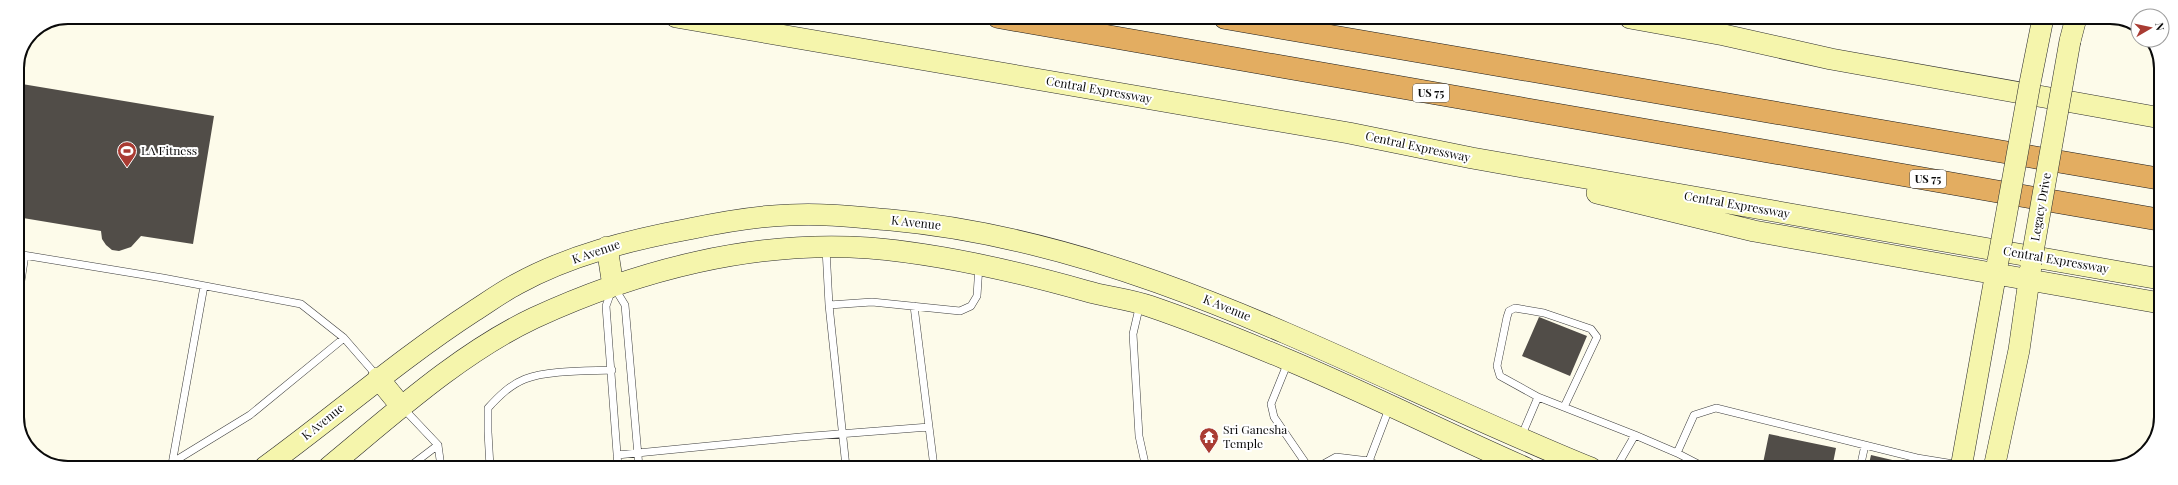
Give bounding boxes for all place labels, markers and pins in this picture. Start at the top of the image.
sports icon: LA Fitness [116,140,138,168]
place label: LA Fitness [141,142,197,158]
place label: Sri Ganesha Temple [1223,421,1287,451]
temple icon: Sri Ganesha Temple [1198,426,1220,454]

